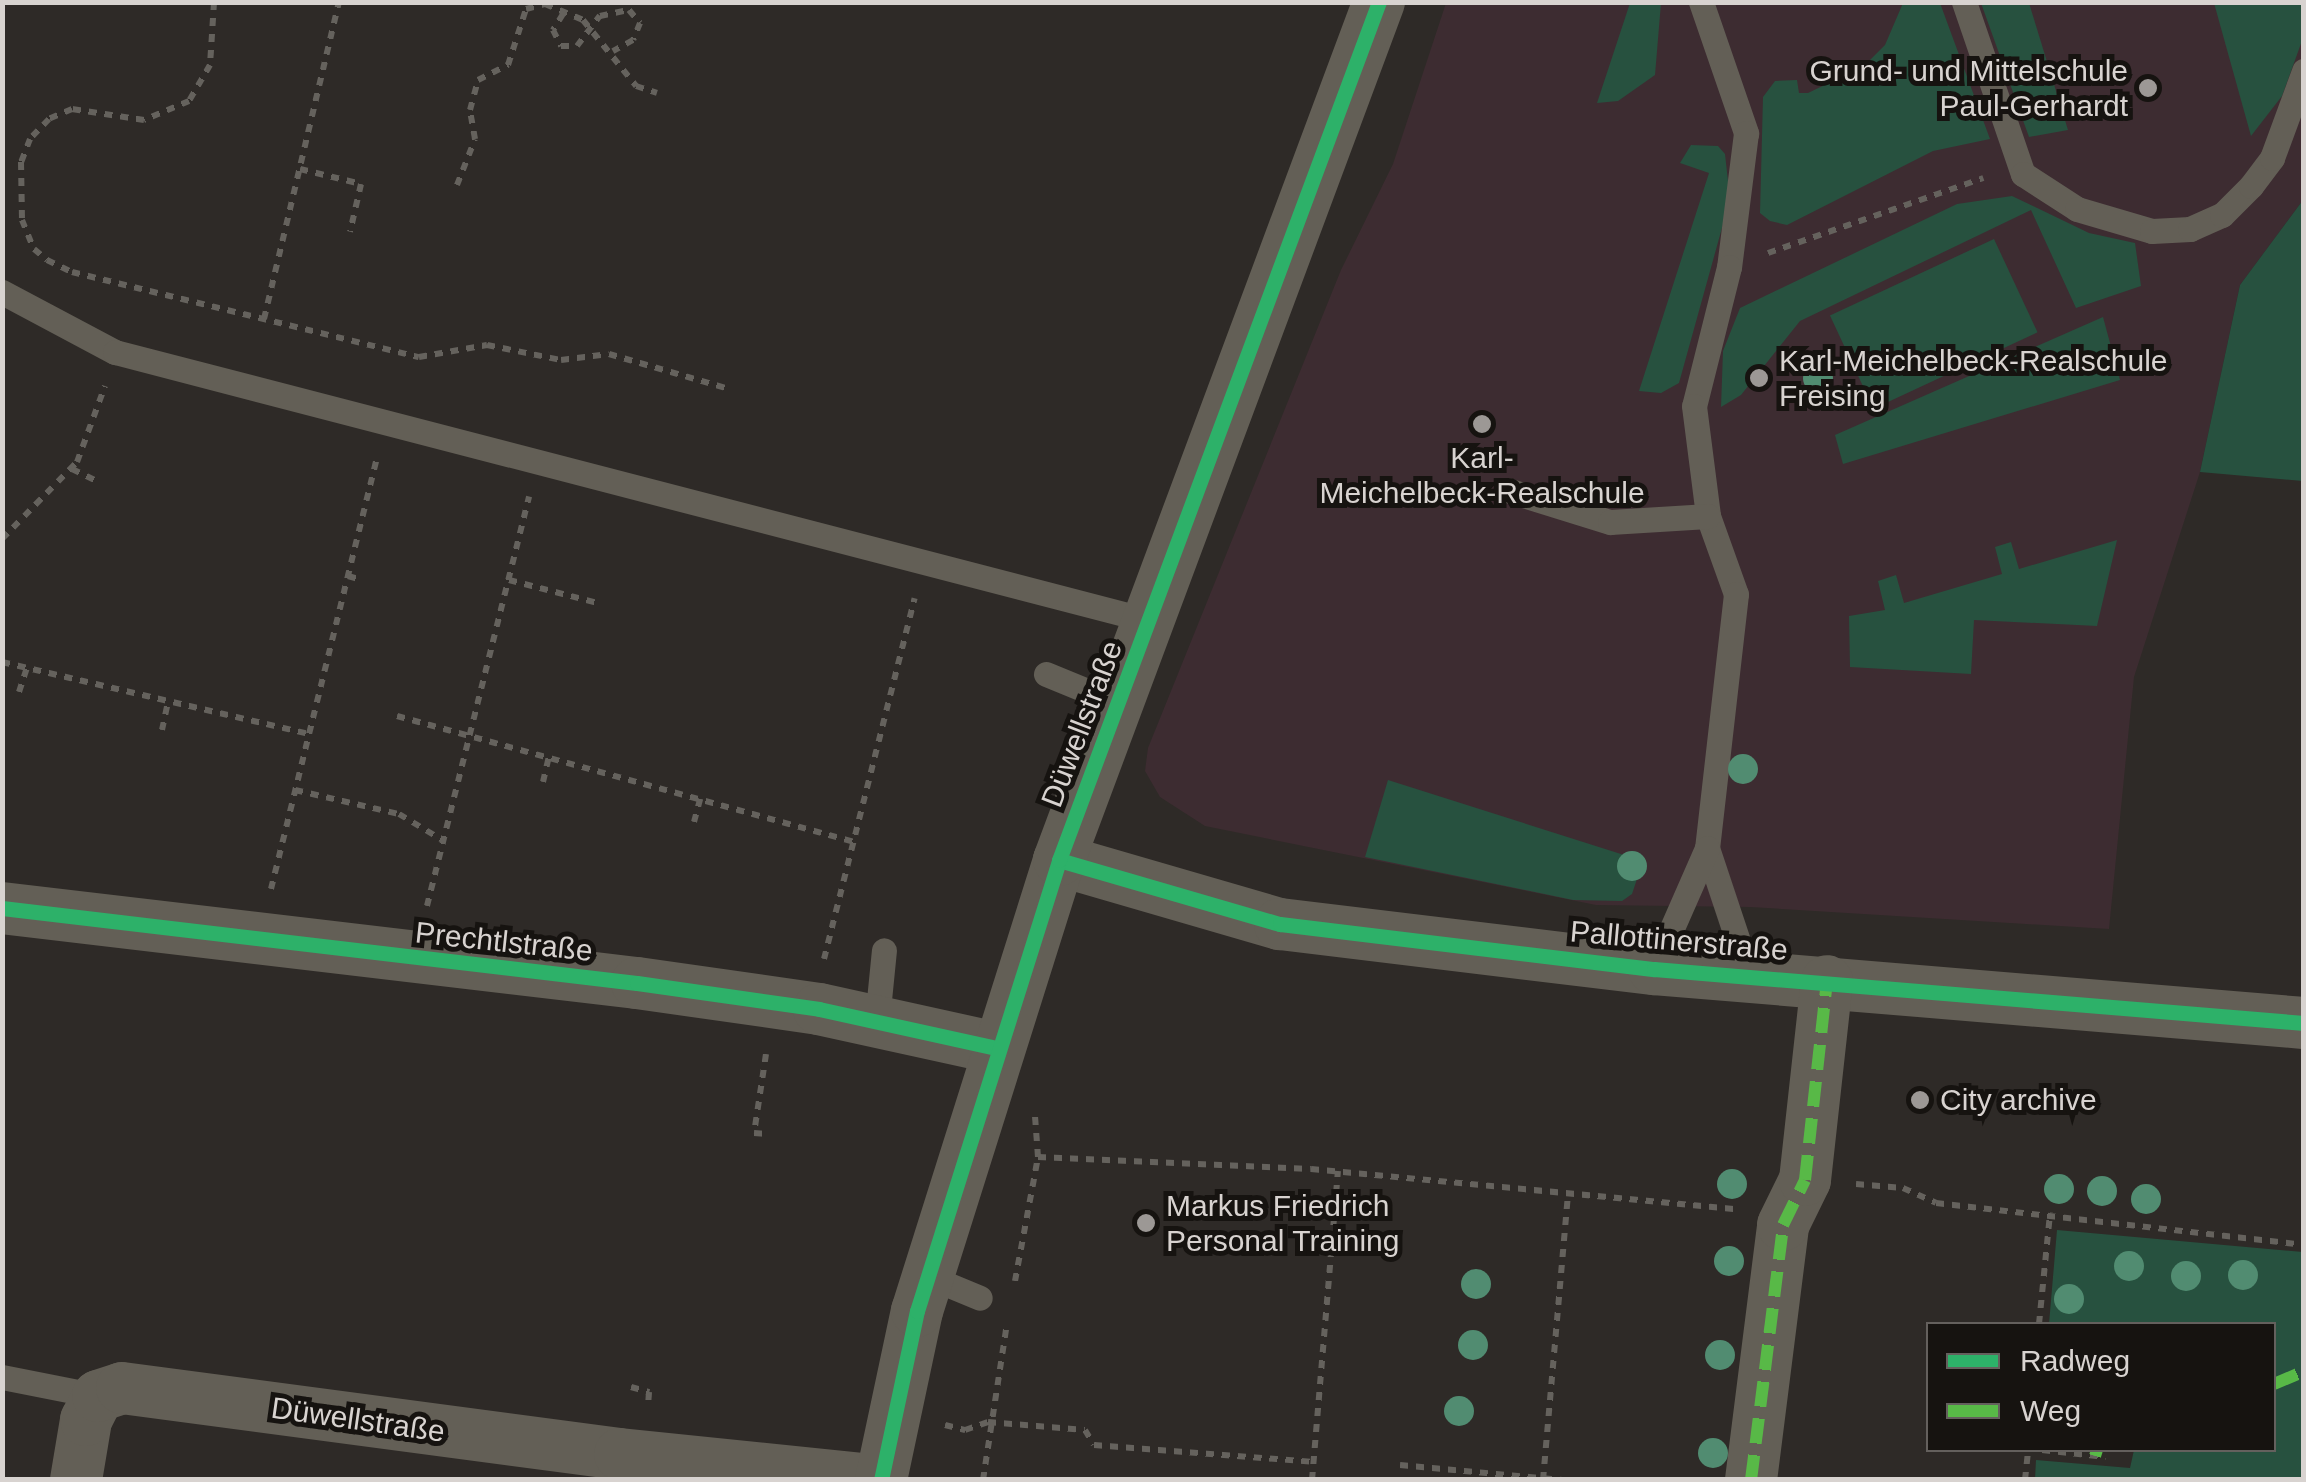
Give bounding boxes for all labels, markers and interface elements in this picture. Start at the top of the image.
place label: Grund- und Mittelschule Paul-Gerhardt [1810,53,2128,124]
marker: Grund- und Mittelschule Paul-Gerhardt [2137,77,2159,99]
place label: Karl-Meichelbeck-Realschule Freising [1779,343,2167,414]
marker: Karl-Meichelbeck-Realschule Freising [1748,367,1770,389]
marker: Karl- Meichelbeck-Realschule [1471,413,1493,435]
place label: Karl- Meichelbeck-Realschule [1319,440,1645,510]
street label: Düwellstraße [1034,636,1130,812]
street label: Pallottinerstraße [1569,914,1789,968]
street label: Prechtlstraße [413,915,595,969]
place label: City archive [1940,1082,2097,1118]
marker: City archive [1909,1089,1931,1111]
place label: Markus Friedrich Personal Training [1166,1188,1400,1258]
marker: Markus Friedrich Personal Training [1135,1212,1157,1234]
legend [1926,1322,2276,1452]
text: Radweg [2020,1344,2130,1377]
street label: Düwellstraße [269,1390,447,1450]
text: Weg [2020,1394,2081,1427]

